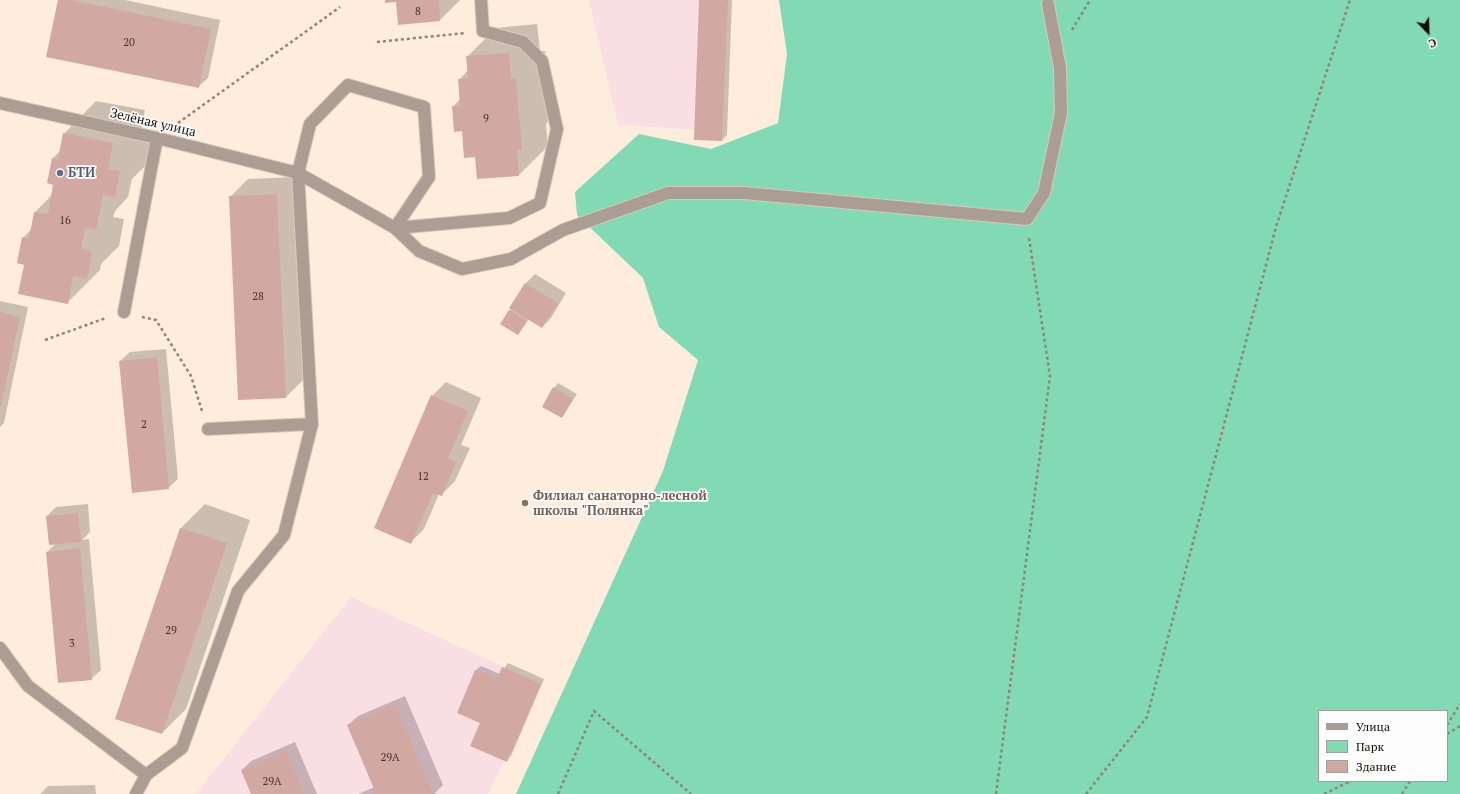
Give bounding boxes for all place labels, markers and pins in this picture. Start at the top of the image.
place label: БТИ [68,165,95,181]
marker: БТИ [55,168,65,178]
place label: Филиал санаторно-лесной школы "Полянка" [533,488,707,519]
marker: Филиал санаторно-лесной школы "Полянка" [520,498,530,508]

